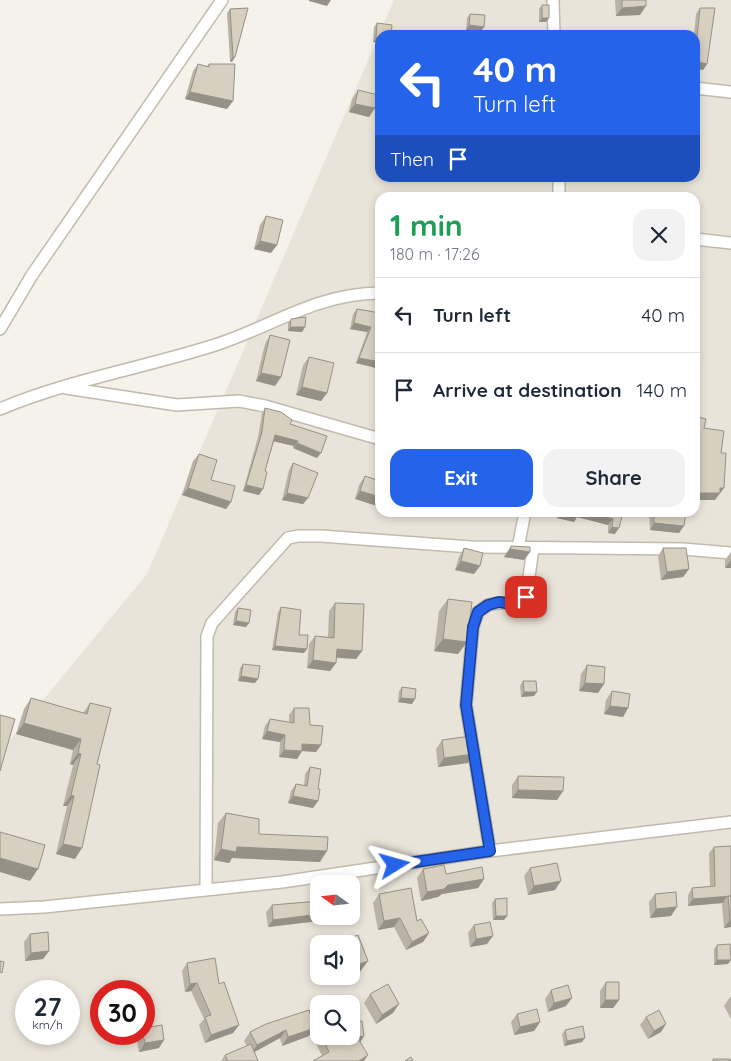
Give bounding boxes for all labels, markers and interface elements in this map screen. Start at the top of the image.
text: 40 m [473,47,557,91]
icon: left [390,50,455,115]
text: Turn left [473,90,556,118]
icon: arrive [444,145,472,173]
text: Then [390,147,434,171]
text: 1 min [390,206,463,244]
button: close [633,209,685,261]
text: 180 m · 17:26 [390,244,480,264]
icon: left [390,301,418,329]
text: Turn left [433,303,511,327]
text: 40 m [641,303,685,327]
icon: arrive [390,376,418,404]
text: Arrive at destination [433,378,622,402]
text: 140 m [637,378,687,402]
button: Exit [390,449,533,507]
button: Share [543,449,685,507]
pin [505,576,547,618]
icon: arrive [512,583,540,611]
position arrow [368,838,420,890]
north arrow [310,875,360,925]
map controls [310,875,360,1045]
button: sound [310,935,360,985]
speed limit sign: 30 [90,980,155,1045]
text: 27 [34,991,61,1022]
button: search [310,995,360,1045]
text: km/h [32,1017,63,1032]

